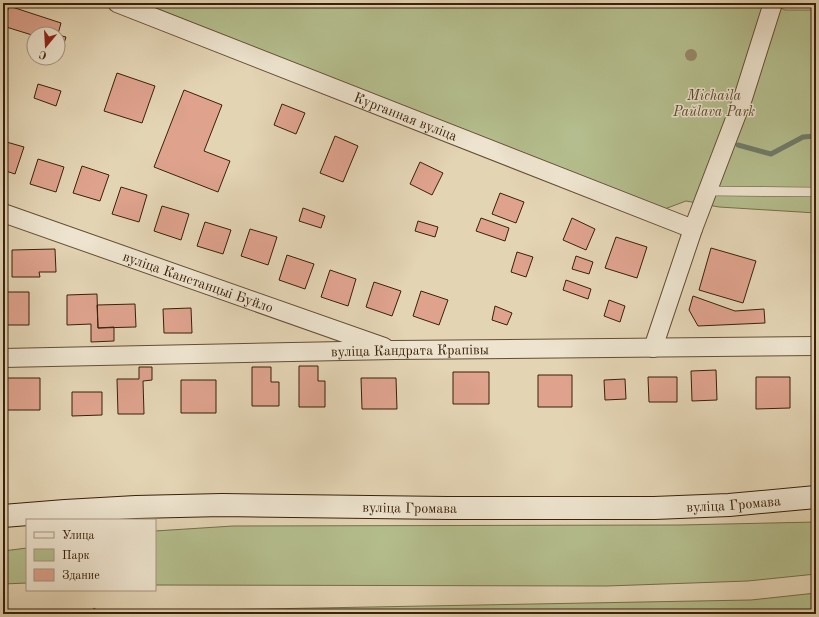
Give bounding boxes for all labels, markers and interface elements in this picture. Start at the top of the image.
north arrow [26,26,66,66]
text: С [38,48,49,60]
park label: Michaila Paŭlava Park [672,89,755,119]
street label: Курганная вуліца [352,91,459,144]
street label: вуліца Канстанцыі Буйло [121,250,275,316]
street label: вуліца Кандрата Крапівы [331,343,489,359]
street label: вуліца Громава [686,494,782,515]
street label: вуліца Громава [362,501,457,516]
legend [26,519,156,591]
text: Улица [62,530,95,542]
text: Парк [62,550,90,562]
text: Здание [62,570,100,582]

